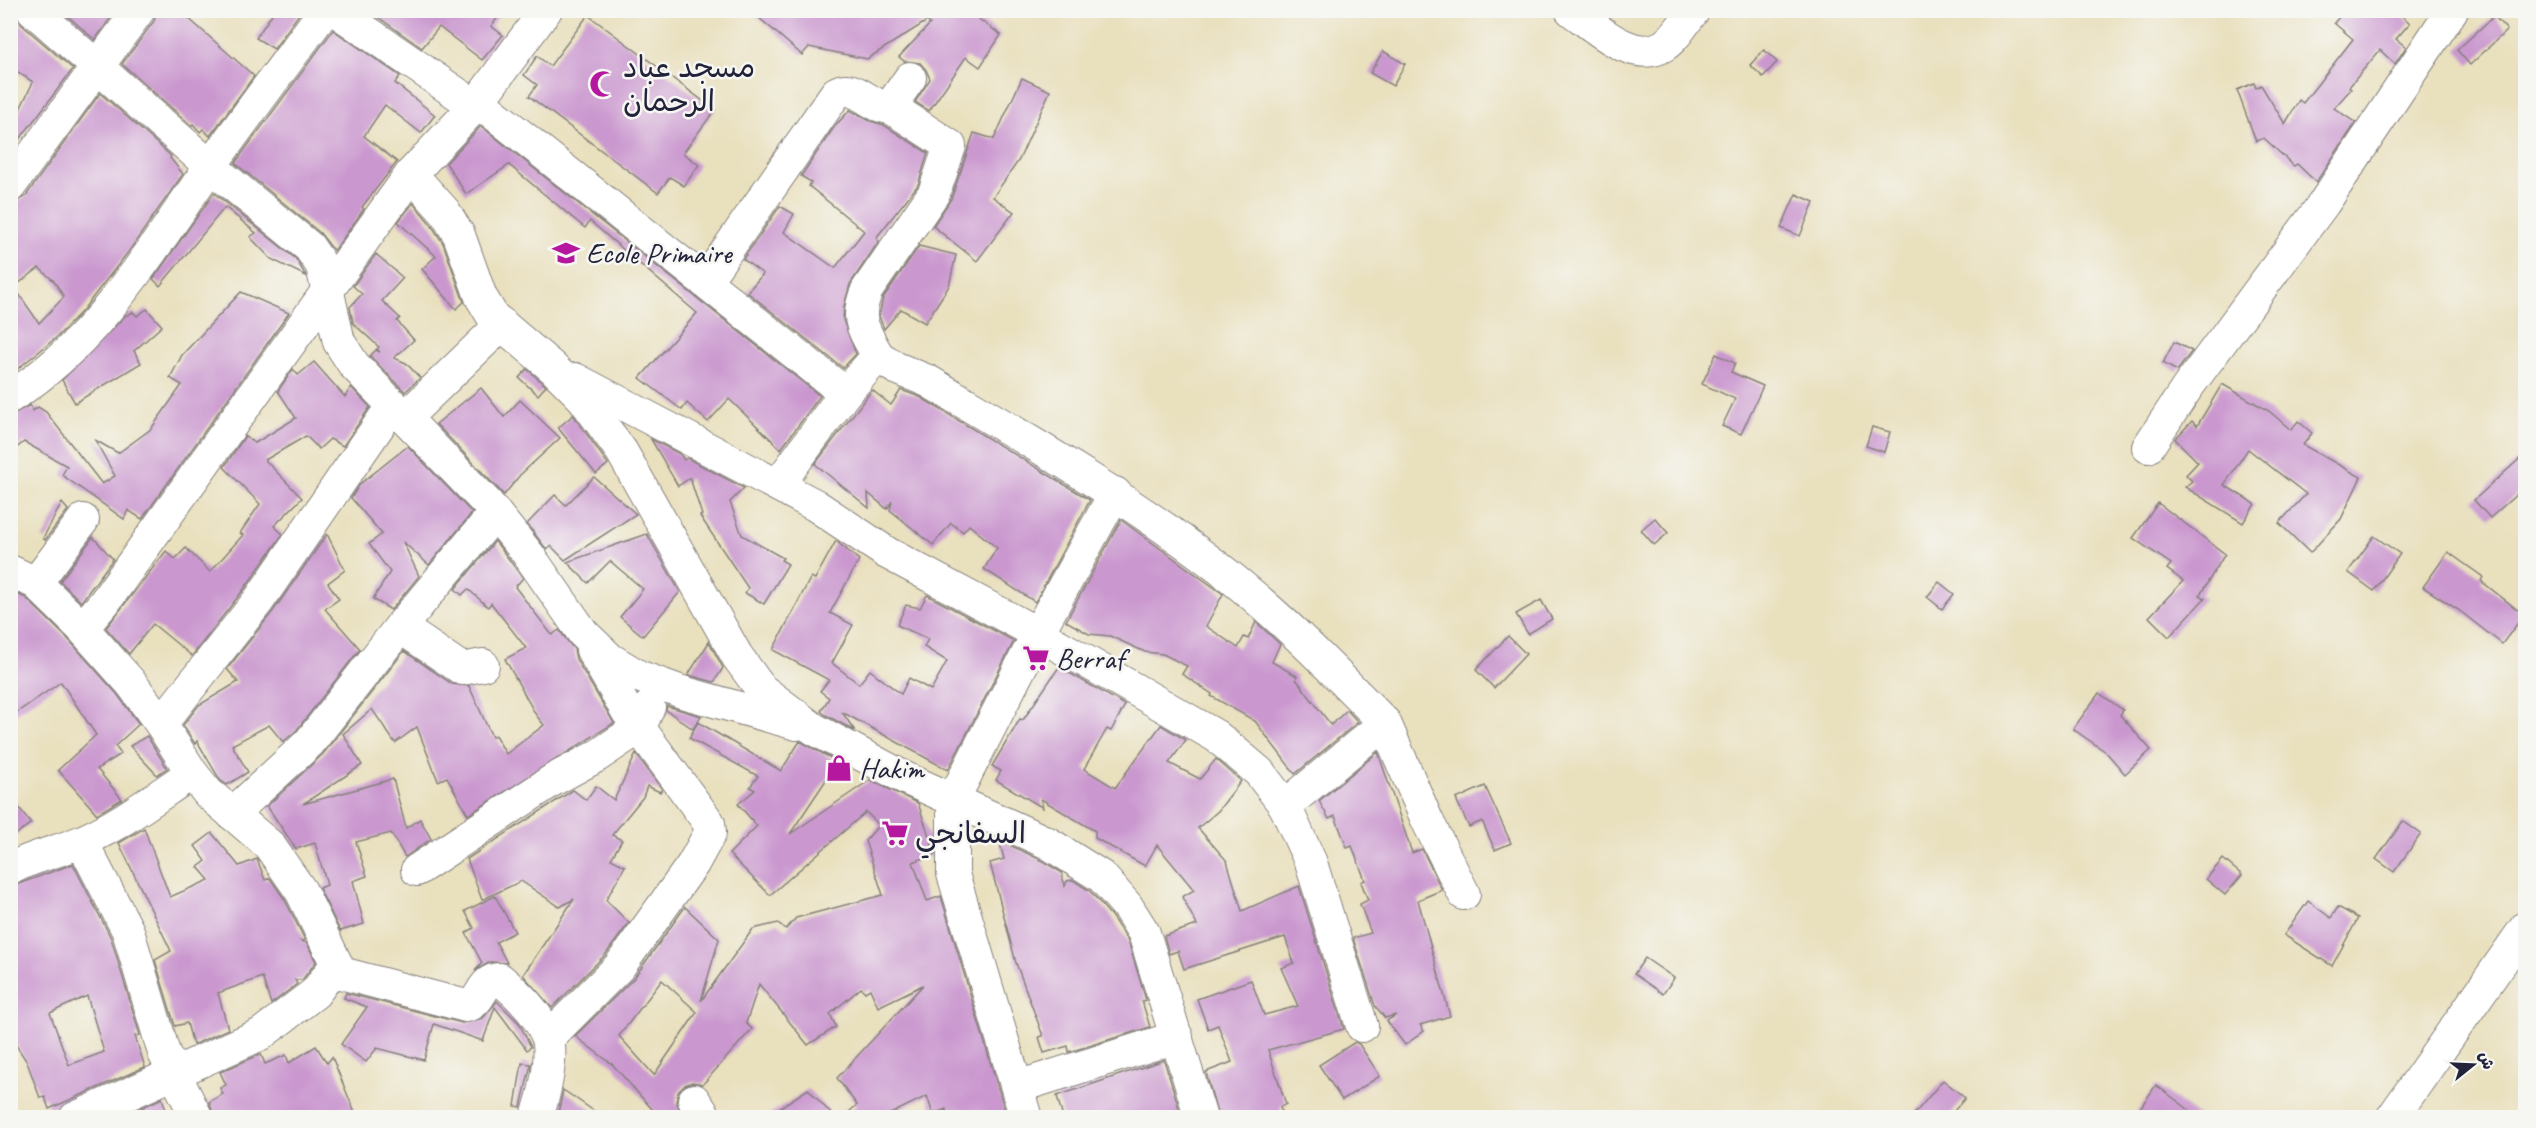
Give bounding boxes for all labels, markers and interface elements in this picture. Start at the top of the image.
place label: مسجد عباد الرحمان [623,48,755,120]
mosque icon: مسجد عباد الرحمان [588,69,618,99]
place label: Ecole Primaire [586,234,734,272]
school or university icon: Ecole Primaire [551,238,581,268]
place label: Berraf [1056,639,1131,677]
supermarket icon: Berraf [1021,643,1051,673]
place label: Hakim [859,749,926,787]
shop icon: Hakim [824,753,854,783]
place label: السفانجي [915,814,1026,859]
supermarket icon: السفانجي [880,818,910,848]
north arrow [2443,1035,2503,1095]
text: ش [2474,1049,2499,1072]

